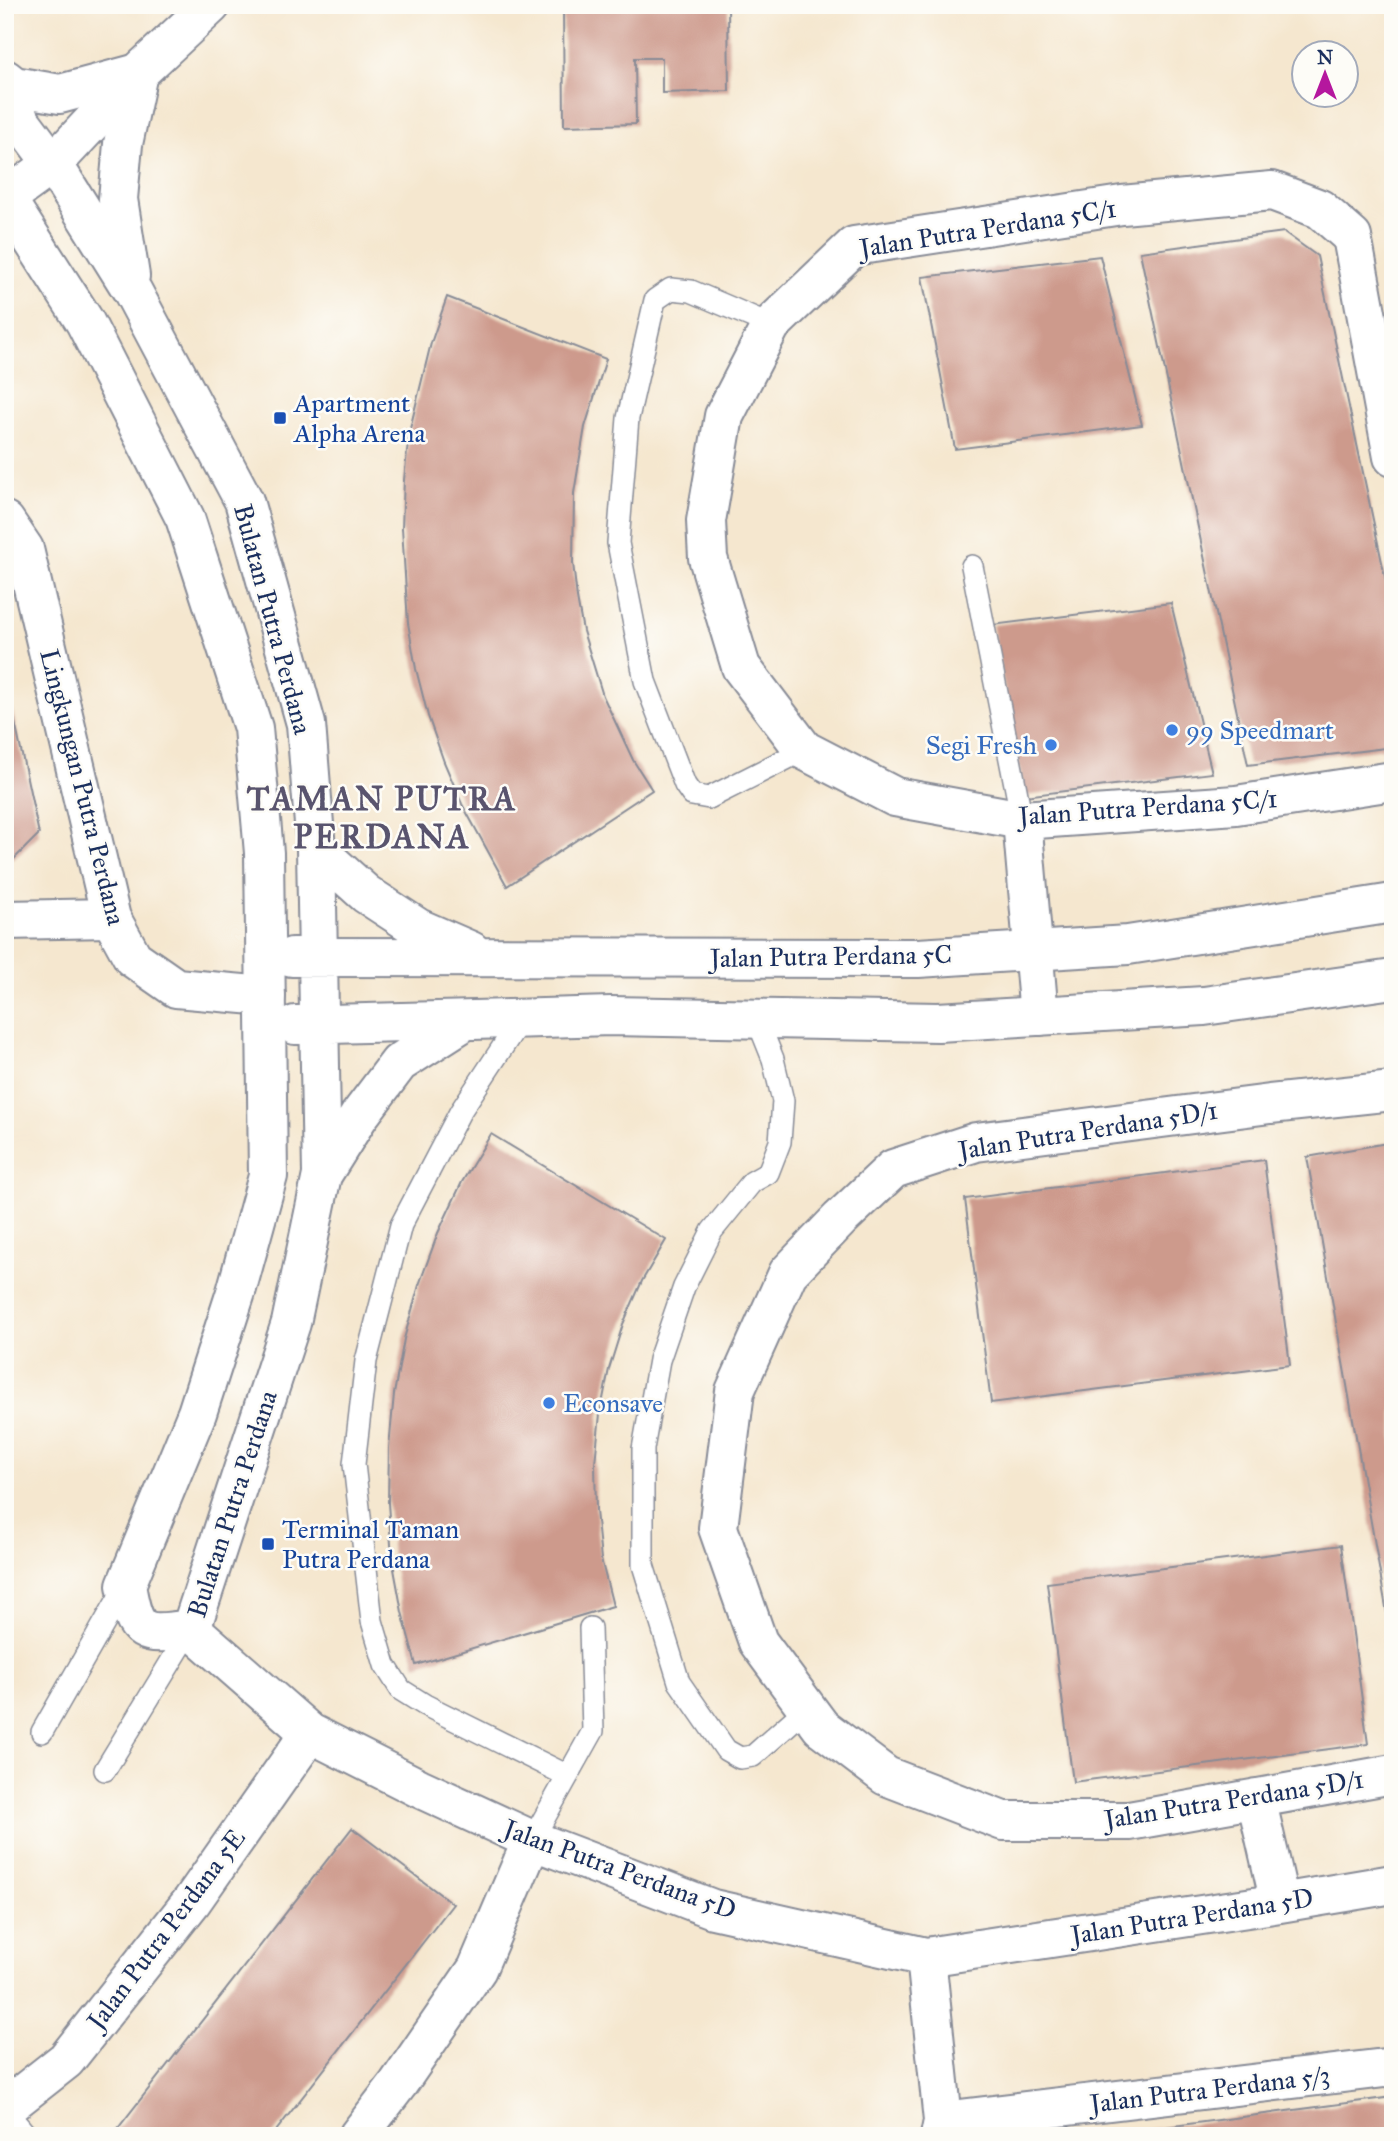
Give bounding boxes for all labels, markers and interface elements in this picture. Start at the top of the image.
north arrow [1290,38,1360,108]
text: N [1317,46,1333,69]
street label: Jalan Putra Perdana 5C/1 [854,192,1119,265]
place label: Apartment Alpha Arena [293,387,425,449]
marker: Apartment Alpha Arena [272,410,288,426]
street label: Bulatan Putra Perdana [227,500,319,738]
street label: Lingkungan Putra Perdana [33,646,133,928]
place label: 99 Speedmart [1186,714,1334,746]
marker: 99 Speedmart [1164,722,1180,738]
place label: Segi Fresh [926,729,1038,761]
marker: Segi Fresh [1043,737,1059,753]
district label: TAMAN PUTRA PERDANA [247,779,517,857]
street label: Jalan Putra Perdana 5C/1 [1015,782,1278,832]
street label: Jalan Putra Perdana 5C [707,938,952,974]
street label: Jalan Putra Perdana 5D/1 [953,1094,1220,1167]
street label: Bulatan Putra Perdana [180,1386,284,1622]
place label: Econsave [563,1387,663,1419]
marker: Econsave [541,1395,557,1411]
place label: Terminal Taman Putra Perdana [282,1513,459,1575]
marker: Terminal Taman Putra Perdana [260,1536,276,1552]
street label: Jalan Putra Perdana 5D/1 [1099,1763,1366,1836]
street label: Jalan Putra Perdana 5D [497,1811,740,1926]
street label: Jalan Putra Perdana 5E [78,1822,252,2038]
street label: Jalan Putra Perdana 5D [1066,1881,1315,1951]
street label: Jalan Putra Perdana 5/3 [1085,2058,1332,2120]

